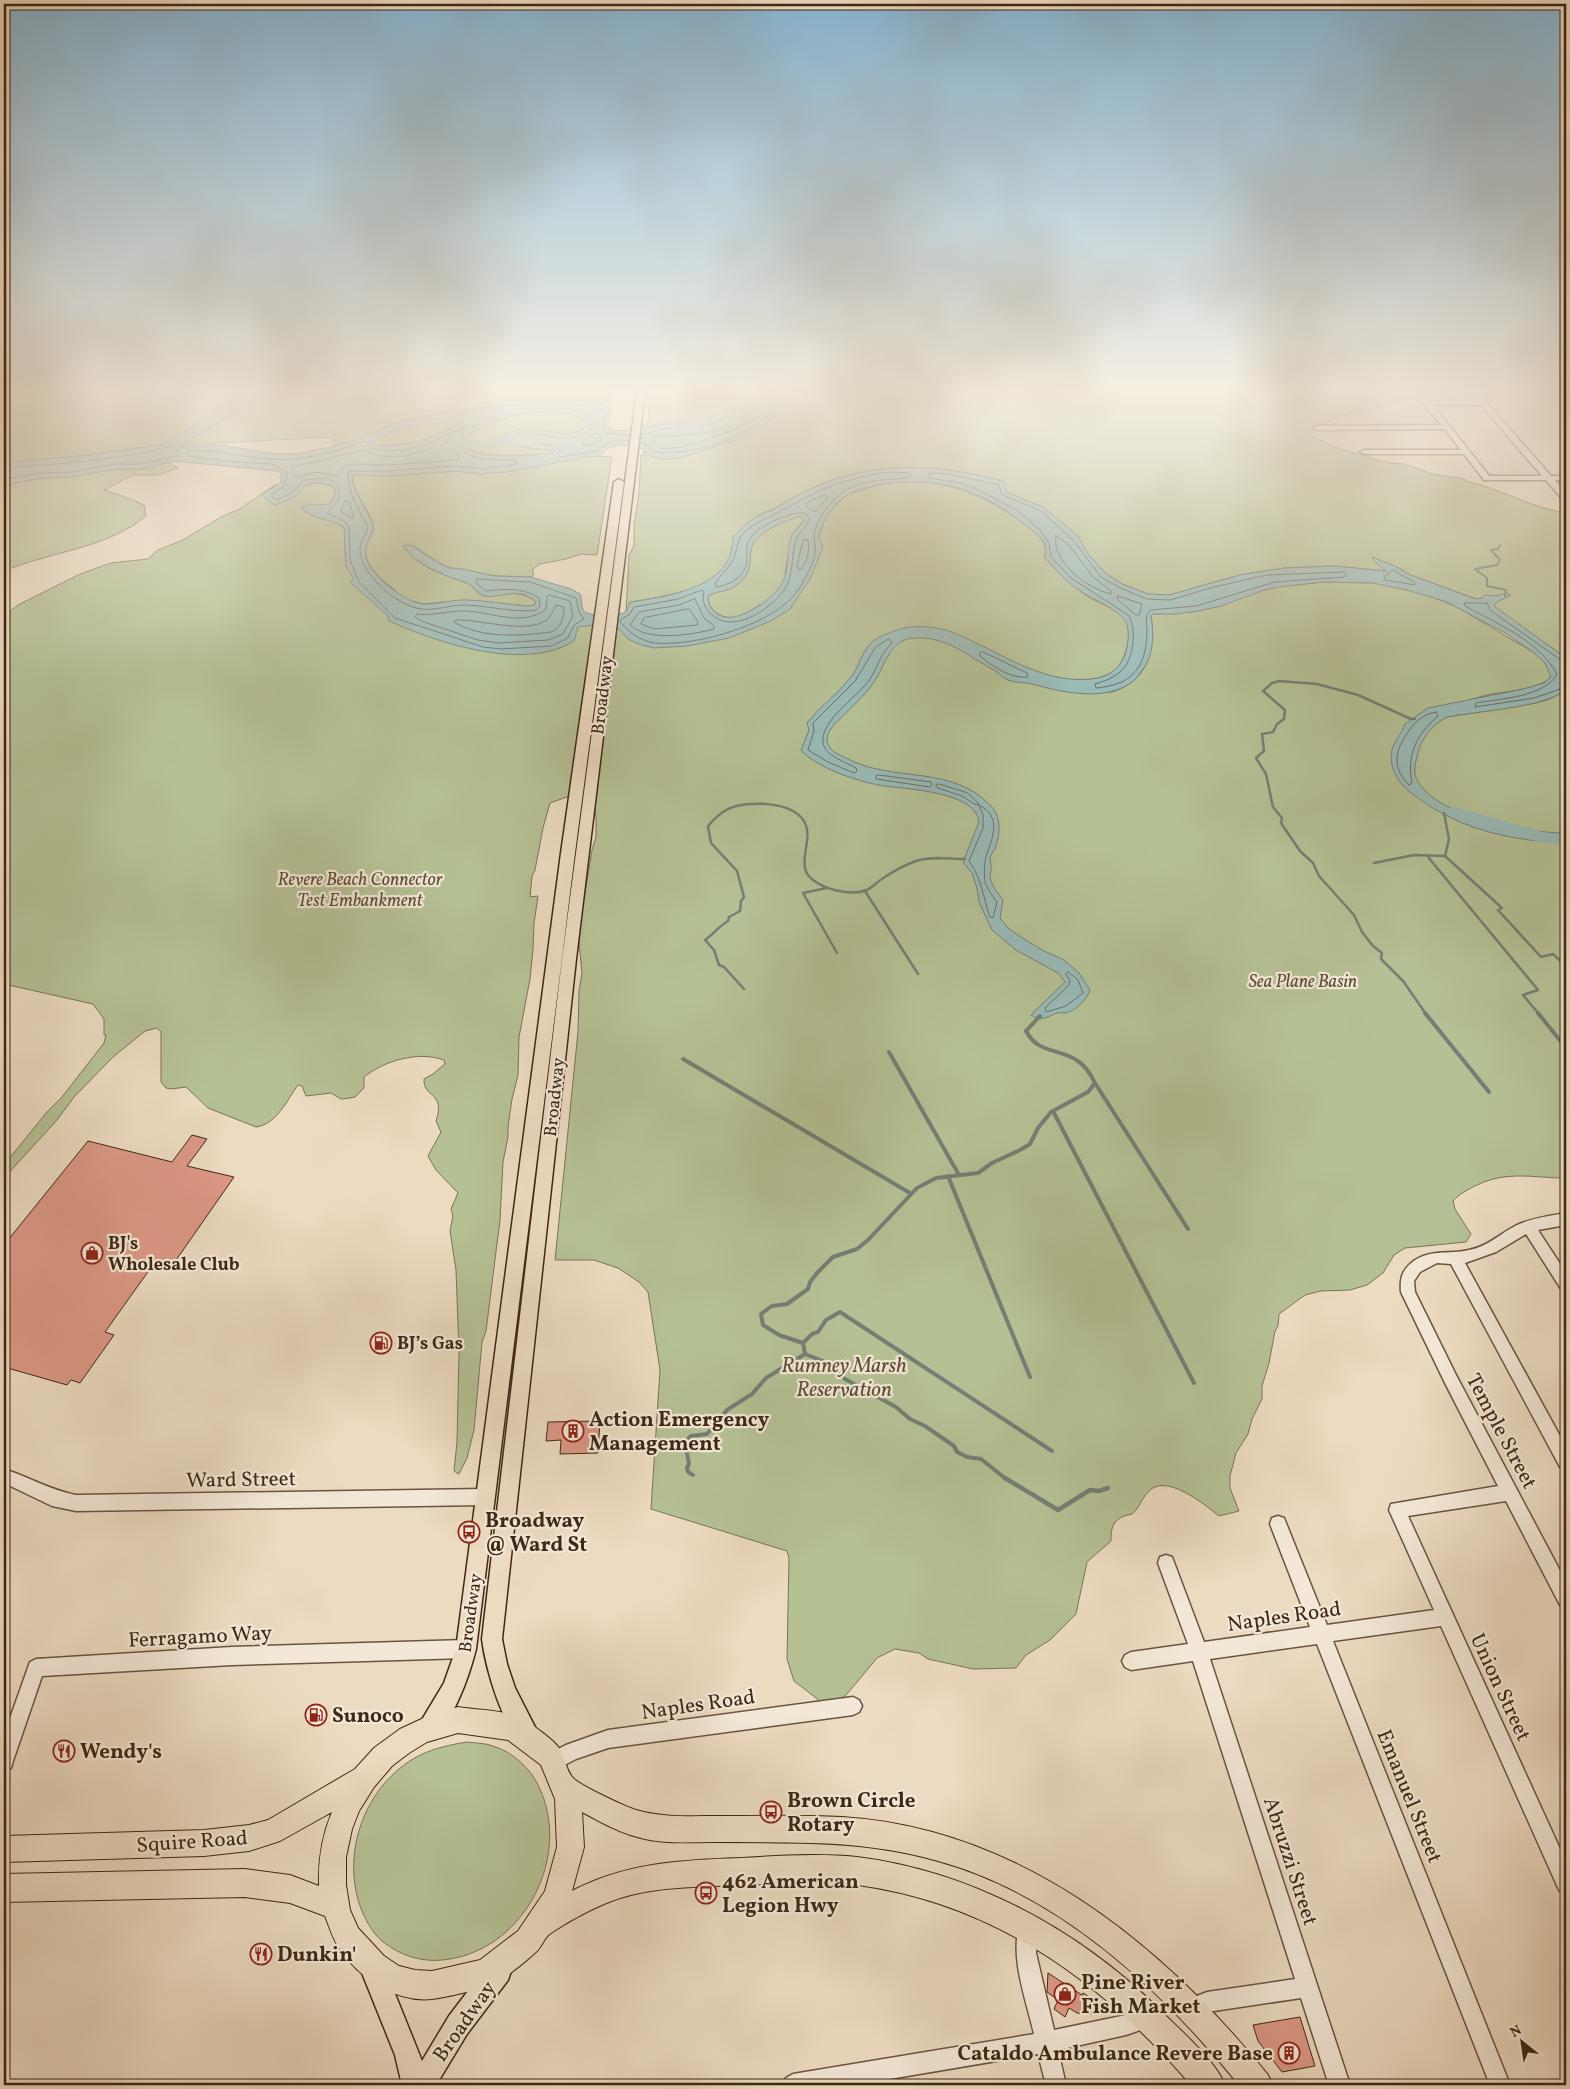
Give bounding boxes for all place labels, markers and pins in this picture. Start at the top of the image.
place label: BJ's Wholesale Club [108,1232,240,1278]
shop icon: BJ's Wholesale Club [80,1241,104,1265]
fuel station icon: BJ’s Gas [369,1331,393,1355]
place label: BJ’s Gas [397,1332,463,1357]
place label: Action Emergency Management [589,1406,769,1459]
building icon: Action Emergency Management [561,1419,585,1443]
place label: Broadway @ Ward St [485,1507,587,1560]
bus stop icon: Broadway @ Ward St [457,1520,481,1544]
place label: Sunoco [332,1702,404,1731]
fuel station icon: Sunoco [304,1703,328,1727]
place label: Wendy's [80,1738,162,1767]
restaurant icon: Wendy's [52,1739,76,1763]
place label: Brown Circle Rotary [787,1787,916,1840]
bus stop icon: Brown Circle Rotary [759,1800,783,1824]
place label: 462 American Legion Hwy [722,1868,859,1921]
bus stop icon: 462 American Legion Hwy [694,1881,718,1905]
place label: Dunkin' [277,1941,356,1970]
restaurant icon: Dunkin' [249,1942,273,1966]
place label: Pine River Fish Market [1081,1969,1201,2022]
shop icon: Pine River Fish Market [1053,1982,1077,2006]
place label: Cataldo Ambulance Revere Base [958,2040,1273,2069]
building icon: Cataldo Ambulance Revere Base [1277,2041,1301,2065]

